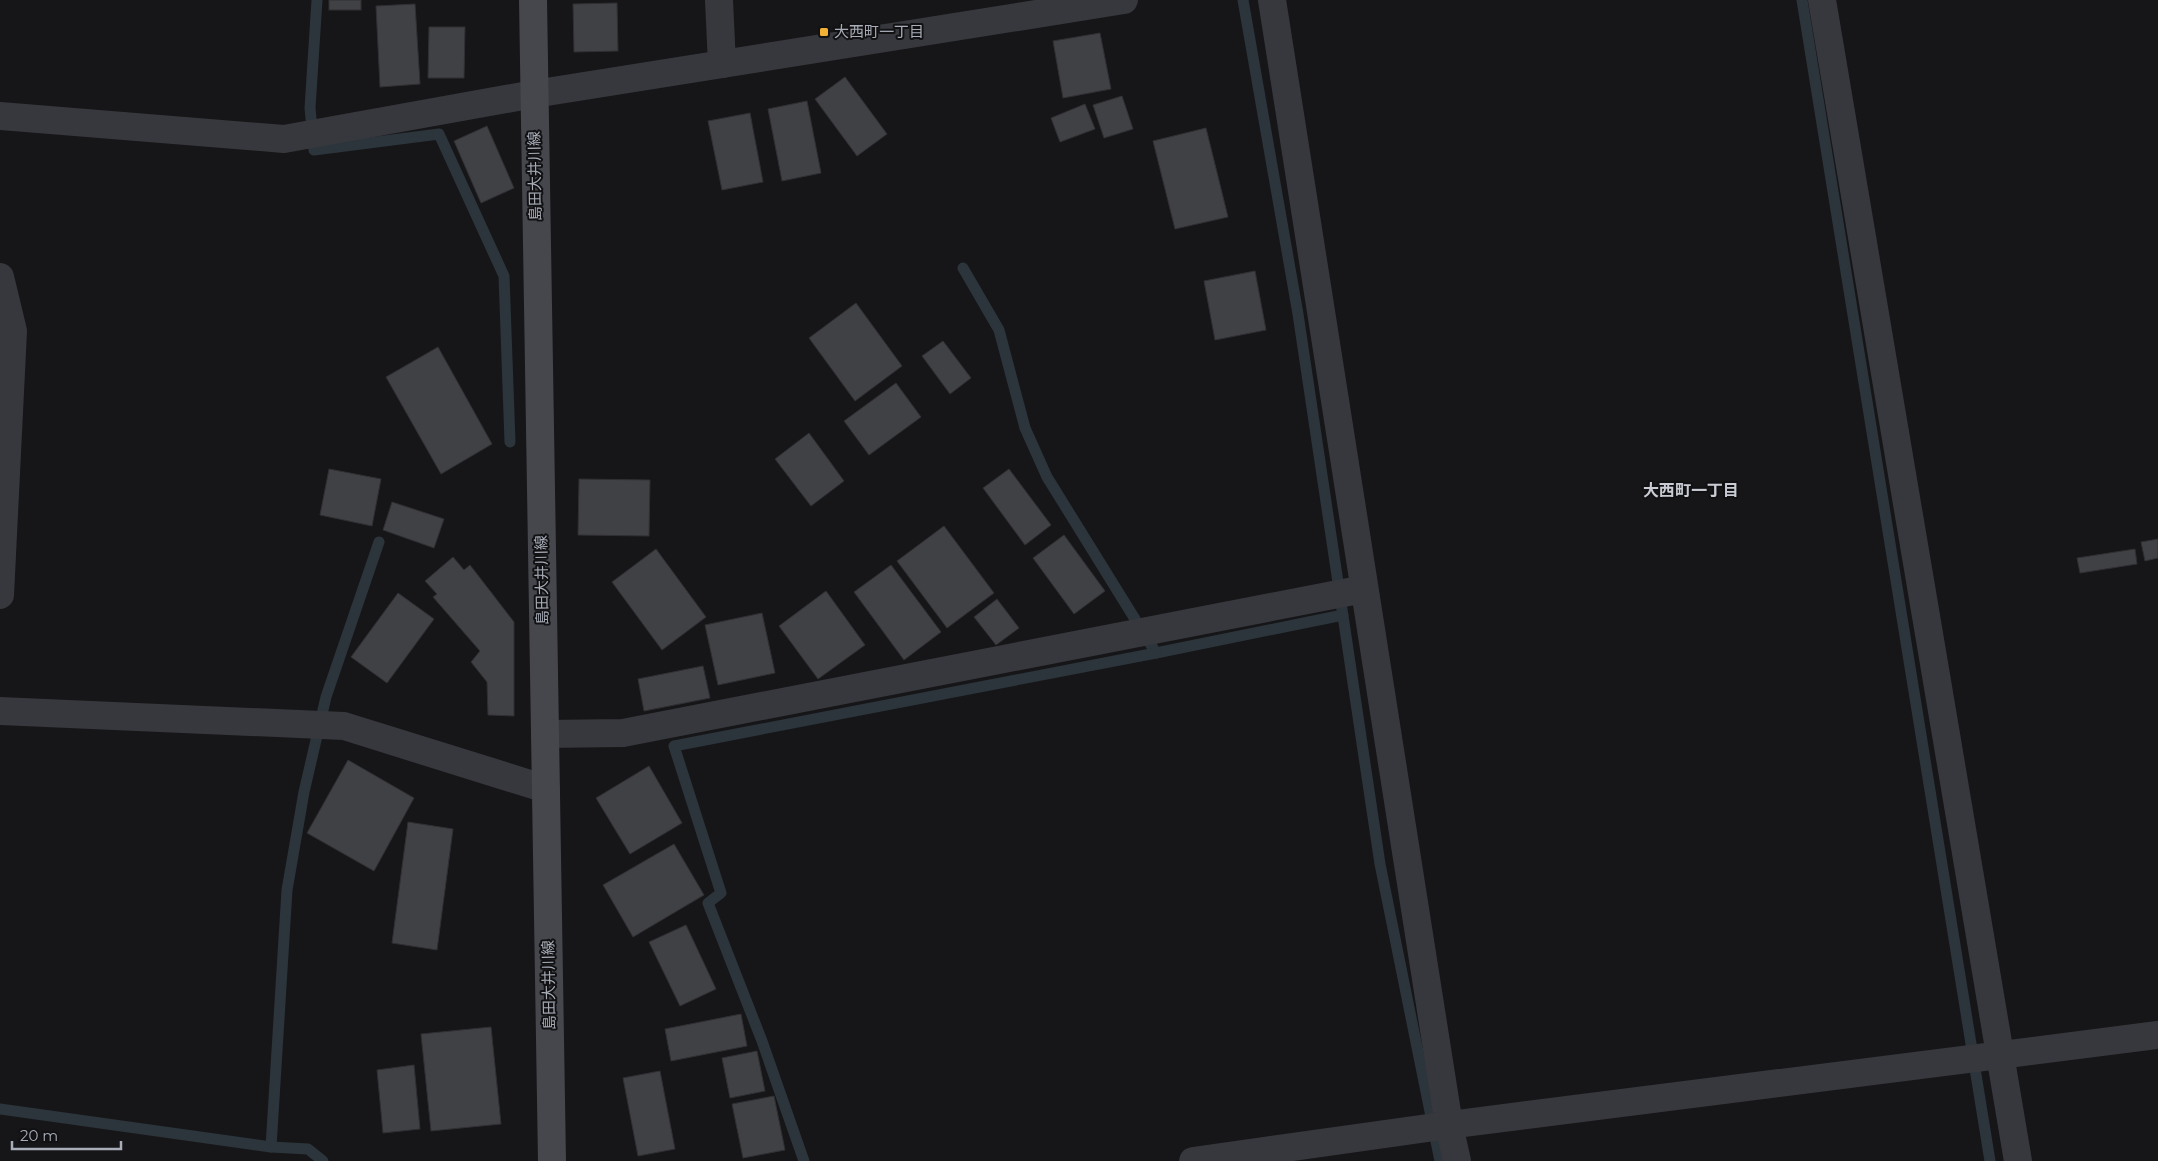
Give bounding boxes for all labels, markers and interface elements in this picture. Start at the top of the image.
place label: 大西町一丁目 [834,22,924,41]
marker: 大西町一丁目 [818,26,830,38]
street label: 島田大井川線 [524,131,545,221]
district label: 大西町一丁目 [1643,481,1739,500]
street label: 島田大井川線 [531,535,552,625]
street label: 島田大井川線 [538,940,559,1030]
scale bar [12,1118,121,1150]
text: 20 m [20,1126,58,1145]

